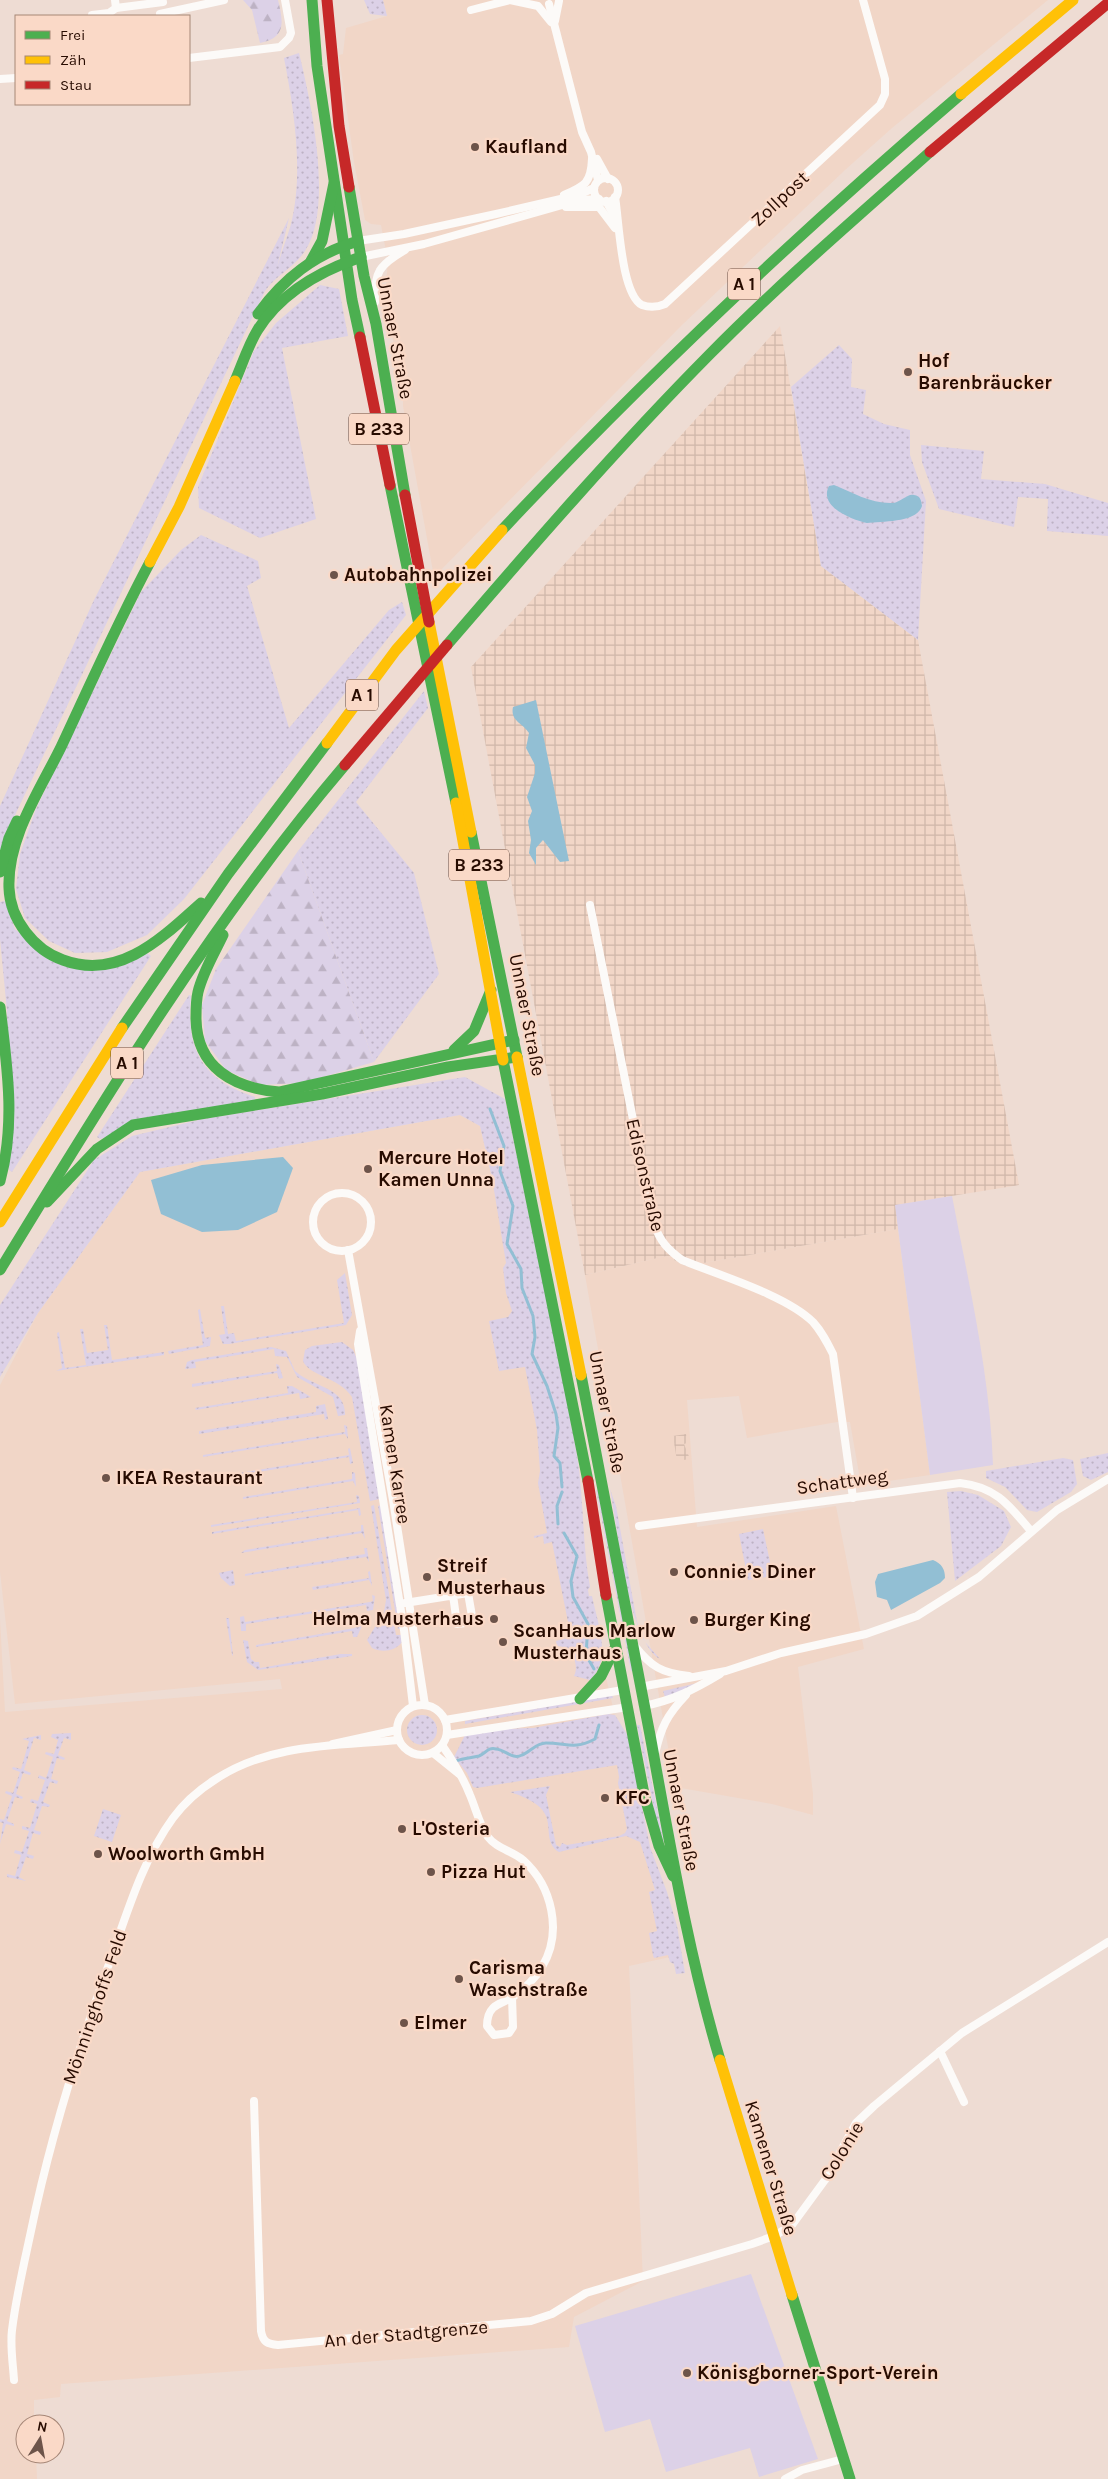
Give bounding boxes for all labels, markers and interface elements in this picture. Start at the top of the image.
legend [15,15,190,105]
text: Frei [60,26,85,44]
text: Zäh [60,51,86,69]
text: Stau [60,76,92,94]
place label: Kaufland [485,136,568,158]
marker: Kaufland [469,141,481,153]
street label: Zollpost [747,167,813,231]
road number: A 1 [728,268,760,300]
street label: Unnaer Straße [372,275,418,401]
place label: Hof Barenbräucker [918,350,1052,394]
marker: Hof Barenbräucker [902,366,914,378]
road number: B 233 [349,414,409,444]
place label: Autobahnpolizei [344,564,493,586]
marker: Autobahnpolizei [328,569,340,581]
road number: A 1 [346,680,378,710]
road number: B 233 [449,850,509,880]
street label: Unnaer Straße [504,952,550,1078]
road number: A 1 [111,1048,143,1078]
street label: Edisonstraße [621,1116,669,1234]
place label: Mercure Hotel Kamen Unna [378,1147,504,1191]
marker: Mercure Hotel Kamen Unna [362,1163,374,1175]
street label: Unnaer Straße [584,1349,630,1475]
street label: Kamen Karree [375,1403,415,1525]
street label: Schattweg [795,1465,889,1499]
place label: IKEA Restaurant [116,1467,263,1489]
marker: IKEA Restaurant [100,1472,112,1484]
place label: Streif Musterhaus [437,1555,545,1599]
place label: Connie’s Diner [684,1561,816,1583]
marker: Connie’s Diner [668,1566,680,1578]
marker: Streif Musterhaus [421,1571,433,1583]
place label: Helma Musterhaus [312,1608,484,1630]
place label: Burger King [704,1609,810,1631]
marker: Helma Musterhaus [488,1613,500,1625]
marker: Burger King [688,1614,700,1626]
place label: ScanHaus Marlow Musterhaus [513,1620,676,1664]
marker: ScanHaus Marlow Musterhaus [497,1636,509,1648]
street label: Unnaer Straße [658,1747,704,1873]
place label: KFC [615,1787,650,1809]
marker: KFC [599,1792,611,1804]
place label: L'Osteria [412,1818,490,1840]
marker: L'Osteria [396,1823,408,1835]
place label: Woolworth GmbH [108,1843,265,1865]
marker: Woolworth GmbH [92,1848,104,1860]
place label: Pizza Hut [441,1861,526,1883]
marker: Pizza Hut [425,1866,437,1878]
street label: Mönninghoffs Feld [58,1927,132,2087]
place label: Carisma Waschstraße [469,1957,588,2001]
marker: Carisma Waschstraße [453,1973,465,1985]
place label: Elmer [414,2012,467,2034]
marker: Elmer [398,2017,410,2029]
street label: Kamener Straße [740,2098,802,2238]
street label: Colonie [816,2118,868,2184]
street label: An der Stadtgrenze [323,2316,489,2352]
place label: Könisgborner-Sport-Verein [697,2362,939,2384]
marker: Könisgborner-Sport-Verein [681,2367,693,2379]
north arrow [15,2414,65,2464]
text: N [36,2417,49,2436]

